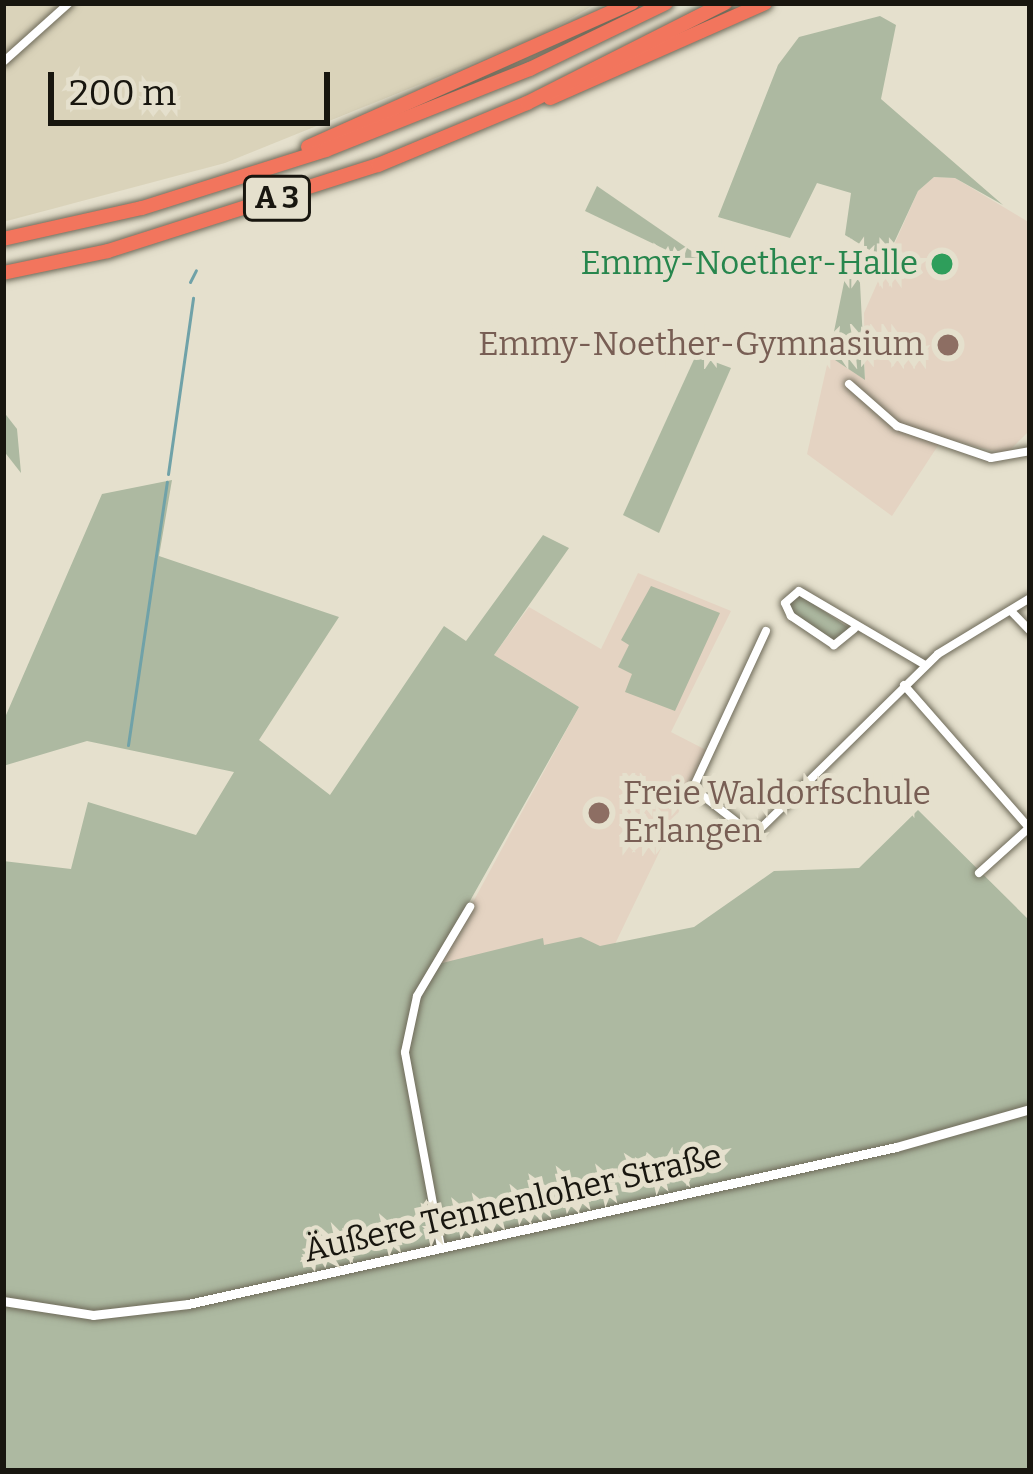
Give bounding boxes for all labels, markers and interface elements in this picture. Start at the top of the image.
scale bar [54,48,336,122]
text: 200 m [69,71,176,115]
road number: A 3 [241,174,313,222]
place label: Emmy-Noether-Halle [580,244,918,284]
marker: Emmy-Noether-Halle [929,251,955,277]
place label: Emmy-Noether-Gymnasium [478,325,924,365]
marker: Emmy-Noether-Gymnasium [935,332,961,358]
place label: Freie Waldorfschule Erlangen [623,774,931,852]
marker: Freie Waldorfschule Erlangen [586,800,612,826]
street label: Äußere Tennenloher Straße [300,1137,726,1271]

